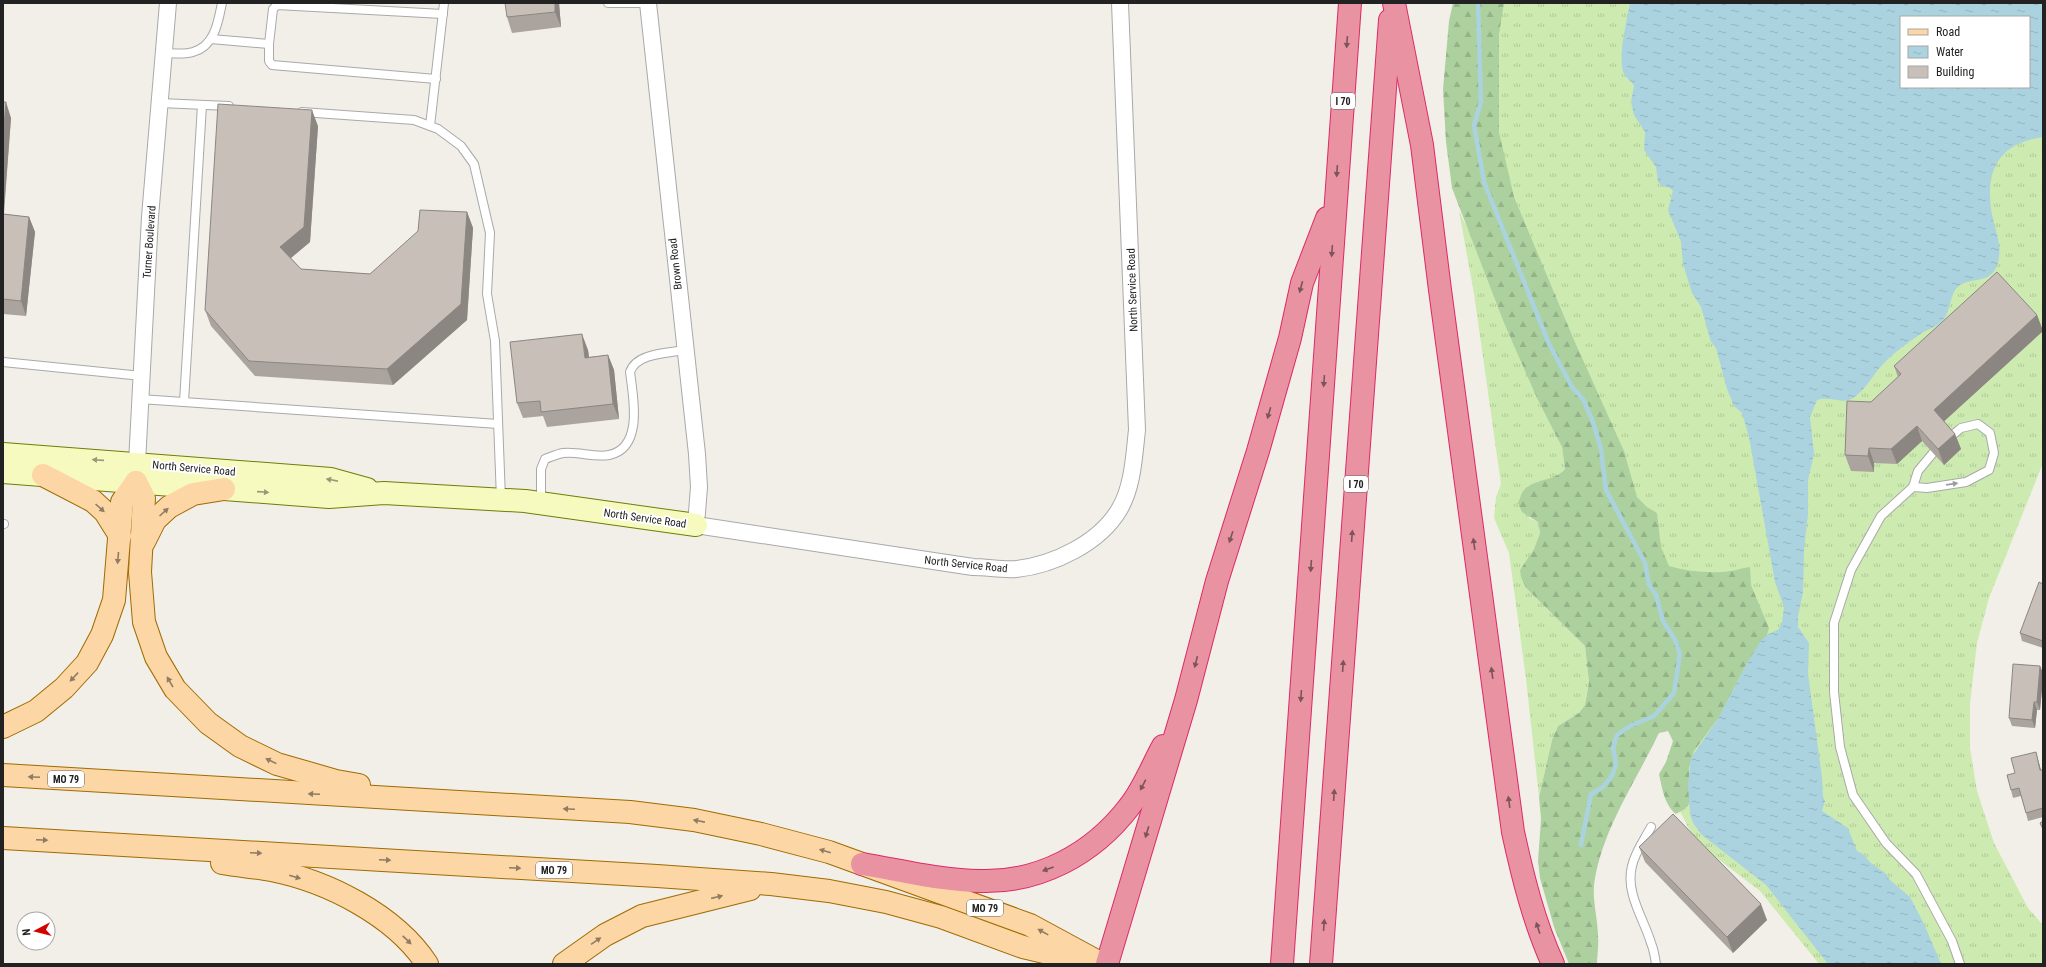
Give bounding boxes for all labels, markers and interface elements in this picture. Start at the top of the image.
legend [1900,16,2030,88]
text: Road [1936,25,1960,39]
one-way arrow [1344,36,1351,48]
text: Water [1936,45,1964,59]
text: Building [1936,65,1974,79]
road number: I 70 [1331,93,1355,109]
one-way arrow [1334,165,1341,178]
street label: Turner Boulevard [140,205,159,279]
street label: Brown Road [666,237,685,290]
one-way arrow [1328,245,1335,257]
street label: North Service Road [1125,248,1140,332]
one-way arrow [1298,281,1304,293]
one-way arrow [1320,375,1327,387]
one-way arrow [1266,407,1272,419]
one-way arrow [92,457,104,464]
street label: North Service Road [152,458,236,479]
road number: I 70 [1344,476,1368,492]
one-way arrow [326,477,338,483]
one-way arrow [1946,481,1958,487]
one-way arrow [257,489,269,496]
one-way arrow [96,503,105,512]
street label: North Service Road [603,506,687,531]
one-way arrow [158,508,169,517]
one-way arrow [1349,530,1356,542]
one-way arrow [1228,531,1234,543]
one-way arrow [1471,538,1477,550]
one-way arrow [114,552,121,564]
street label: North Service Road [924,554,1008,575]
one-way arrow [1307,560,1314,572]
one-way arrow [1193,657,1199,669]
one-way arrow [1340,660,1347,672]
one-way arrow [1489,667,1495,679]
one-way arrow [69,672,79,682]
one-way arrow [167,676,174,688]
one-way arrow [1298,690,1305,702]
one-way arrow [265,758,277,764]
road number: MO 79 [48,771,84,787]
one-way arrow [28,774,40,781]
one-way arrow [1139,779,1146,791]
one-way arrow [1330,789,1337,801]
one-way arrow [308,791,320,798]
one-way arrow [1506,795,1512,808]
one-way arrow [562,806,575,812]
one-way arrow [693,818,705,824]
one-way arrow [1144,826,1150,838]
one-way arrow [36,836,48,843]
one-way arrow [819,848,831,854]
one-way arrow [250,849,262,856]
one-way arrow [379,857,391,864]
road number: MO 79 [536,862,572,878]
one-way arrow [509,864,521,871]
one-way arrow [1041,867,1053,873]
one-way arrow [289,874,301,880]
one-way arrow [710,893,723,899]
road number: MO 79 [967,900,1003,916]
north arrow [16,911,56,951]
one-way arrow [1321,919,1328,931]
one-way arrow [1535,921,1541,933]
text: N [20,928,33,936]
one-way arrow [1037,929,1049,935]
one-way arrow [402,935,412,945]
one-way arrow [590,937,601,945]

